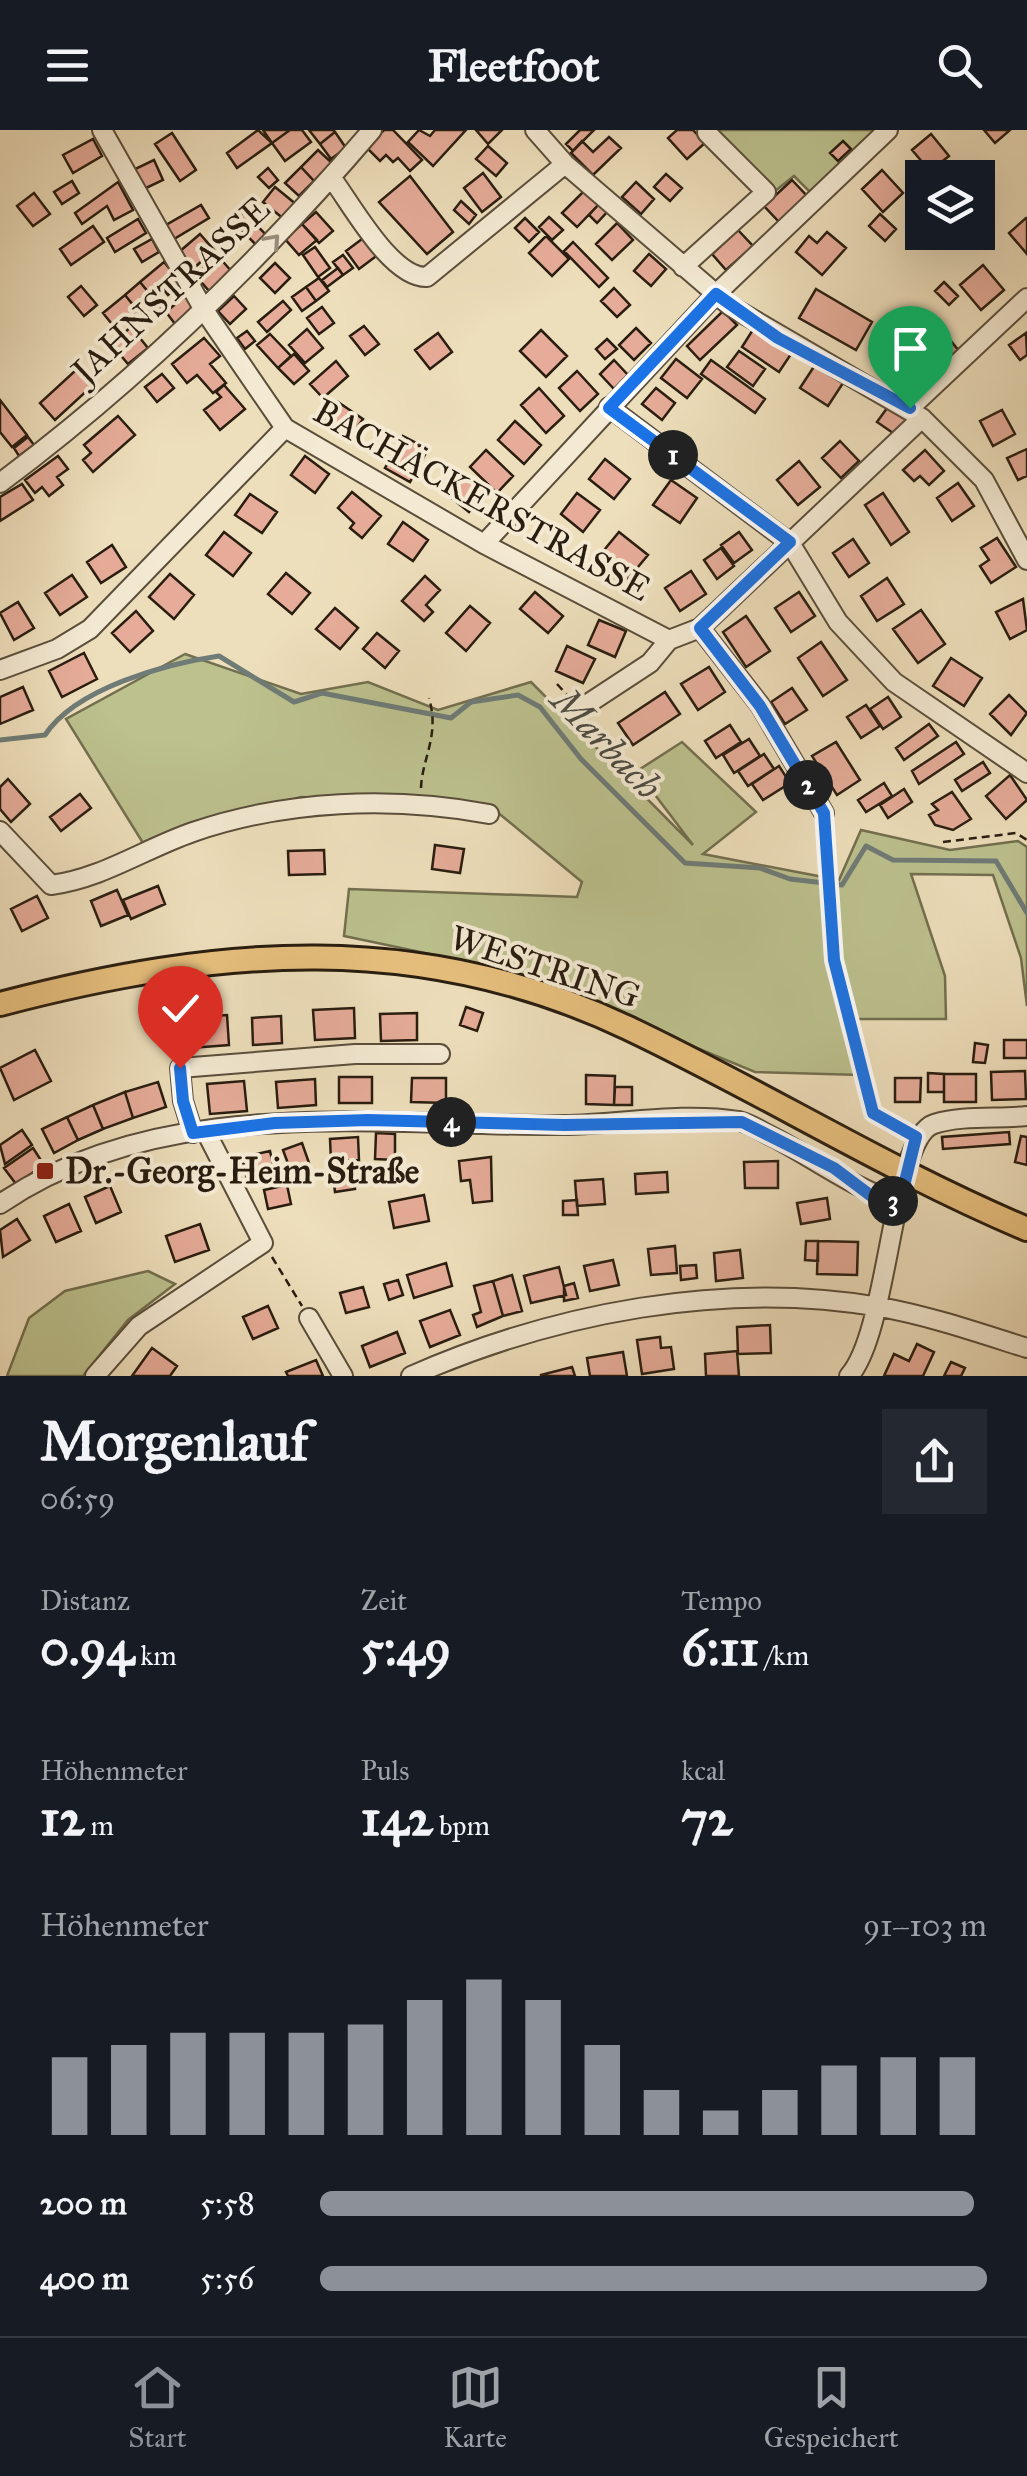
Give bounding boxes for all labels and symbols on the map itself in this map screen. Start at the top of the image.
street label: JAHNSTRASSE [60,187,279,395]
one-way arrow [262,235,280,253]
pin [868,306,953,409]
street label: BACHÄCKERSTRASSE [306,389,658,611]
pin: 1 [648,430,698,480]
water label: Marbach [540,675,671,809]
pin: 2 [783,760,833,810]
street label: WESTRING [445,916,645,1018]
pin [138,966,223,1069]
pin: 4 [426,1097,476,1147]
place label: Dr.-Georg-Heim-Straße [65,1150,420,1193]
marker: Dr.-Georg-Heim-Straße [34,1160,56,1182]
pin: 3 [868,1176,918,1226]

